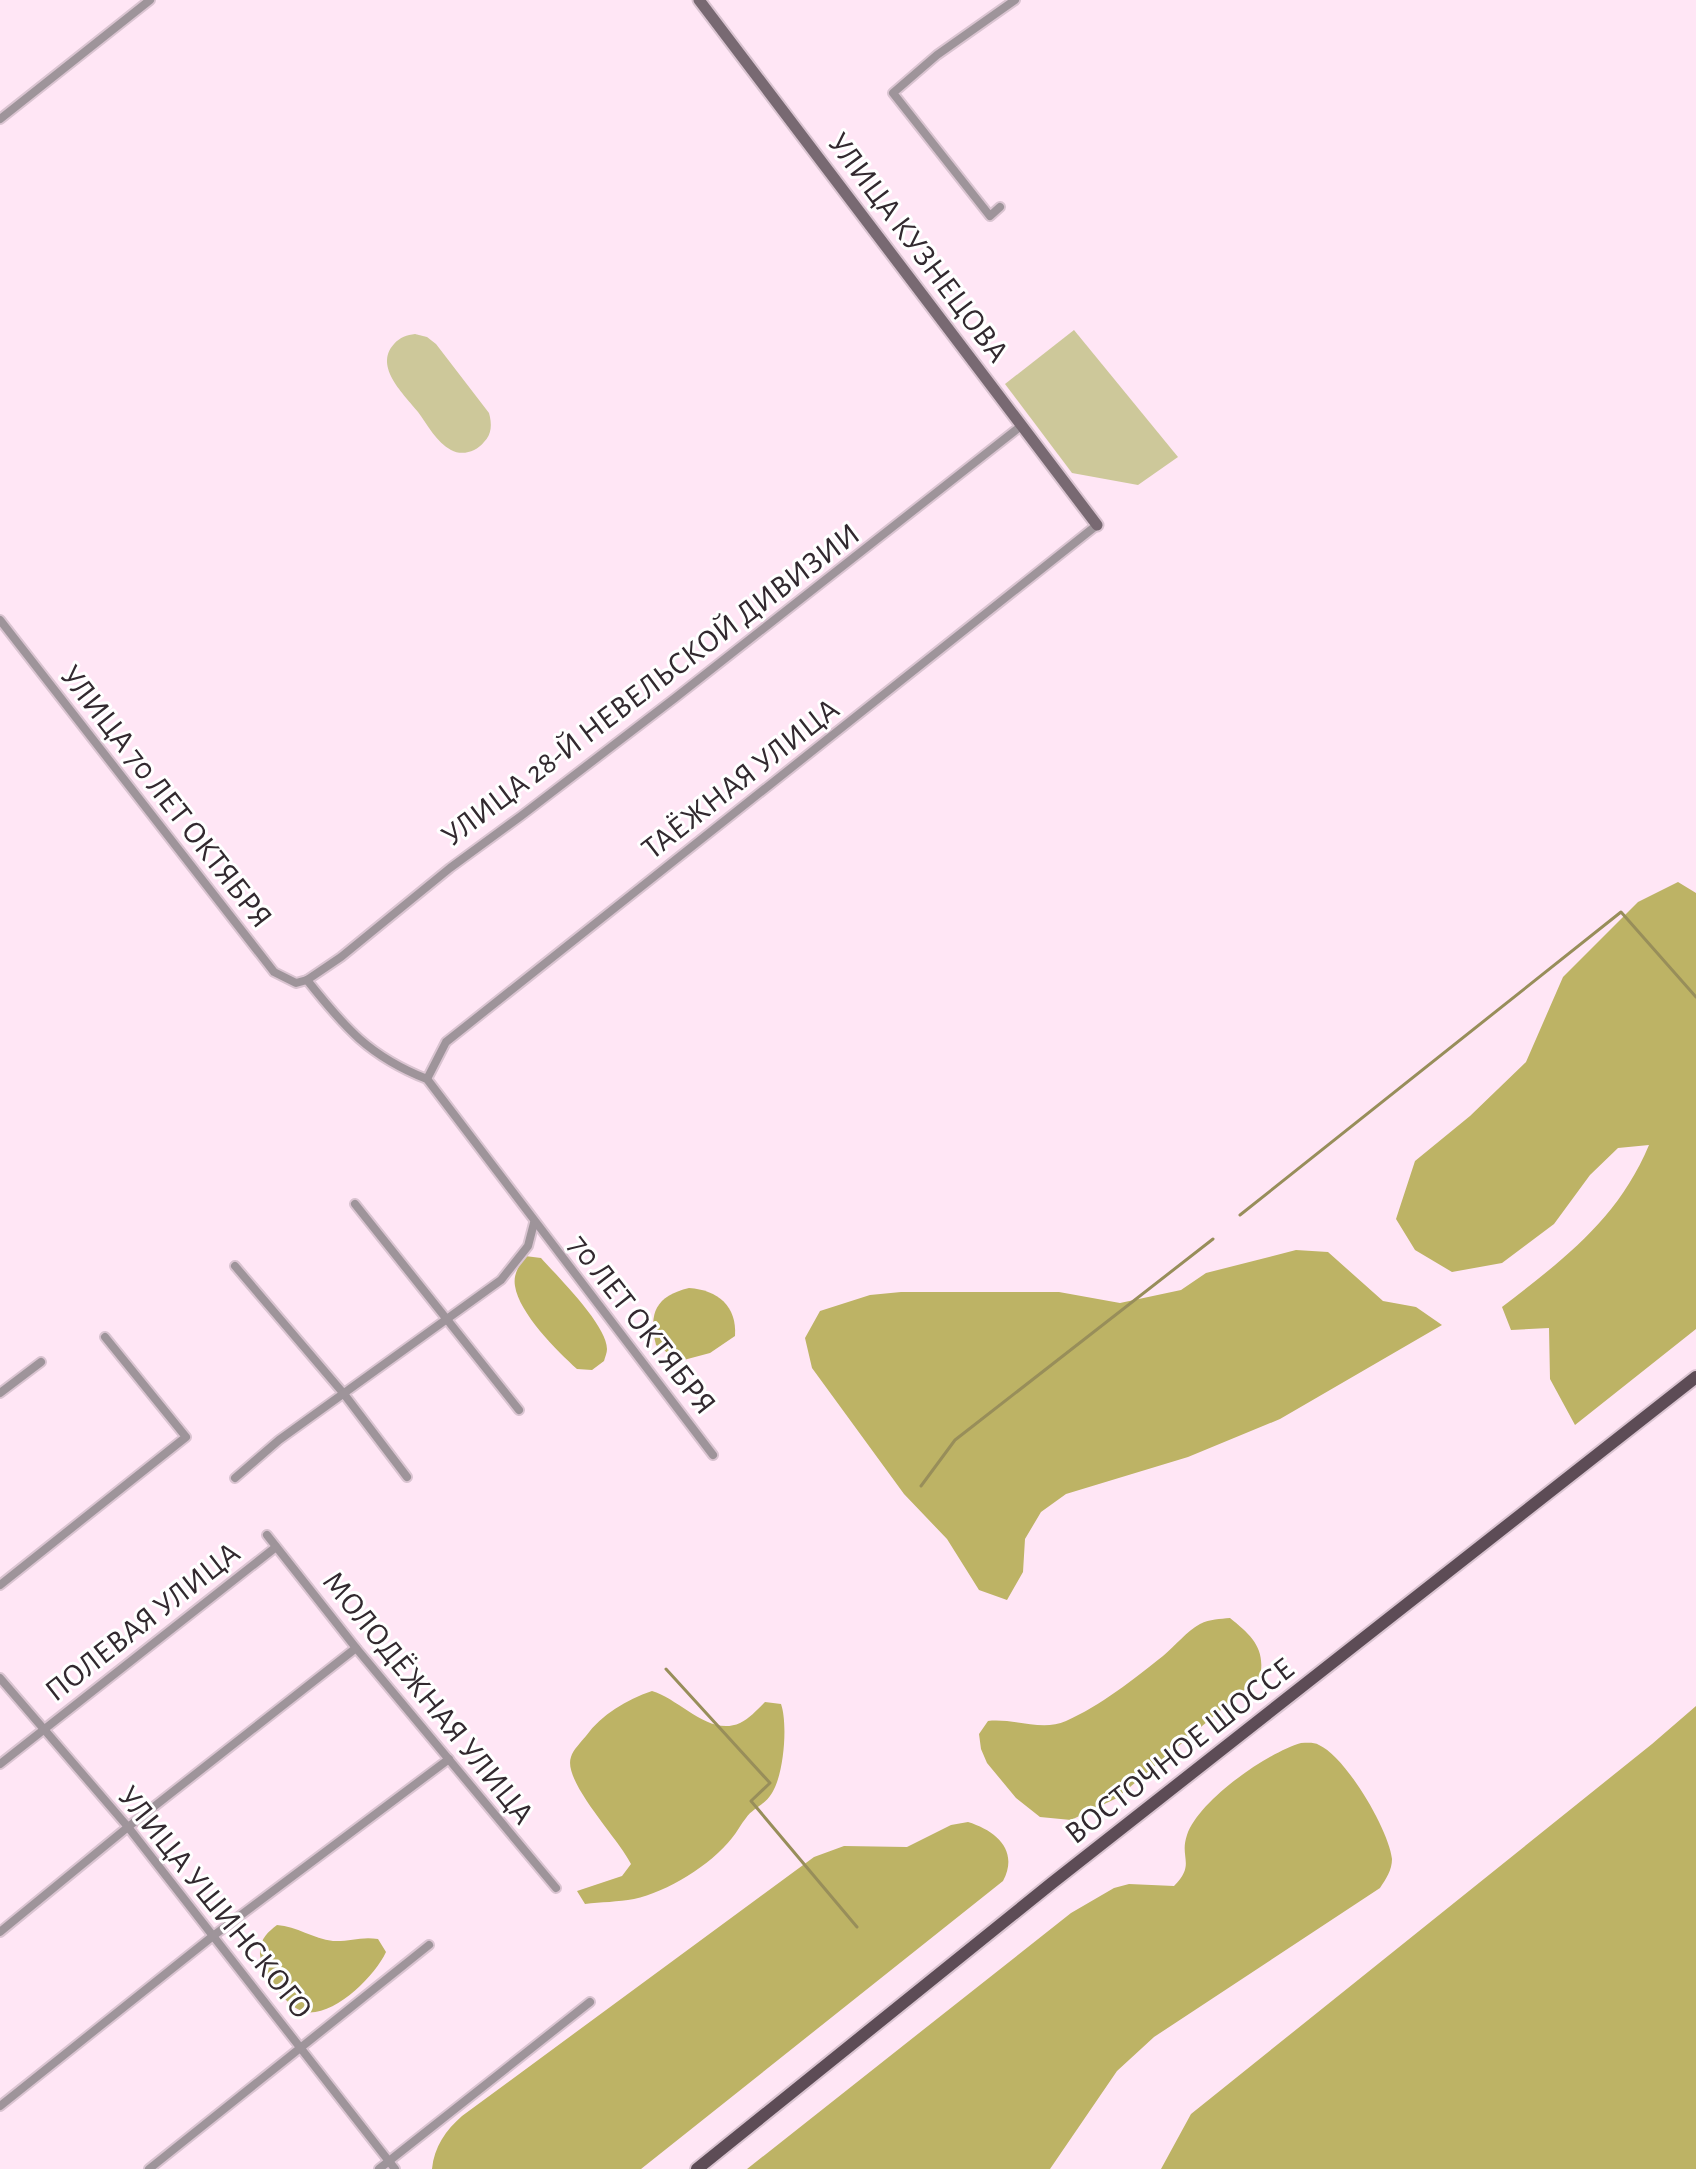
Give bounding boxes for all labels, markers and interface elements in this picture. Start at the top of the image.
street label: УЛИЦА КУЗНЕЦОВА [822,127,1015,368]
street label: УЛИЦА 28-Й НЕВЕЛЬСКОЙ ДИВИЗИИ [436,517,865,852]
street label: УЛИЦА 70 ЛЕТ ОКТЯБРЯ [54,659,278,934]
street label: ТАЁЖНАЯ УЛИЦА [636,691,845,865]
street label: 70 ЛЕТ ОКТЯБРЯ [562,1229,722,1420]
street label: ПОЛЕВАЯ УЛИЦА [39,1536,246,1707]
street label: МОЛОДЁЖНАЯ УЛИЦА [317,1565,541,1830]
street label: ВОСТОЧНОЕ ШОССЕ [1059,1652,1300,1850]
street label: УЛИЦА УШИНСКОГО [112,1780,319,2025]

